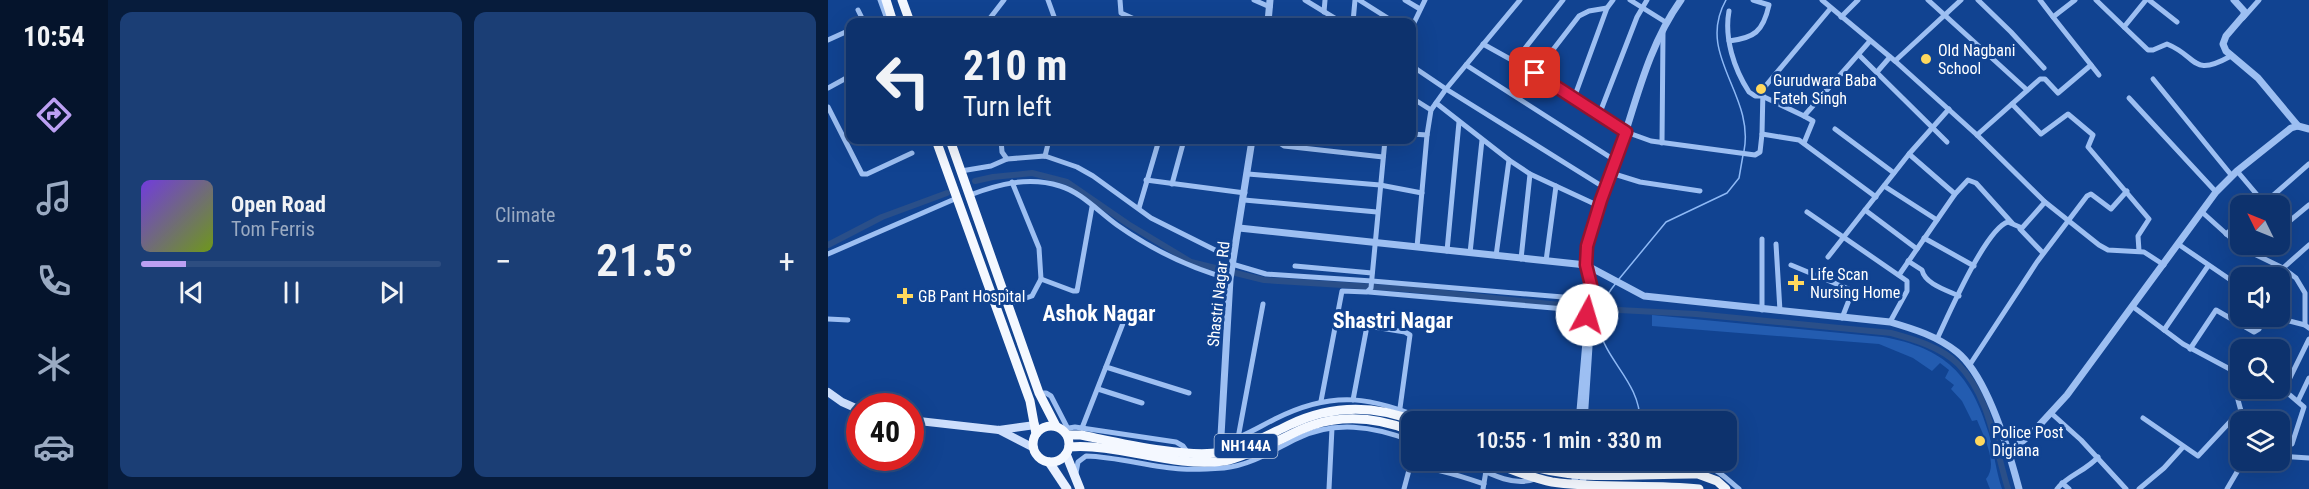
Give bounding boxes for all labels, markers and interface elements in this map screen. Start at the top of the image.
text: 10:54 [23,21,85,53]
text: 210 m [963,41,1068,90]
place label: Old Nagbani School [1938,41,2015,78]
icon: left [864,42,942,120]
pin [1509,47,1560,98]
marker: Old Nagbani School [1919,52,1933,66]
icon: arrive [1518,56,1551,89]
place label: Gurudwara Baba Fateh Singh [1773,71,1877,108]
marker: Gurudwara Baba Fateh Singh [1754,82,1768,96]
text: Turn left [963,91,1052,123]
icon: directions [33,94,75,136]
icon: music [33,177,75,219]
text: Open Road [231,192,326,217]
north arrow [2230,195,2290,255]
map controls [2230,195,2290,471]
text: Climate [495,203,555,227]
text: Tom Ferris [231,217,315,241]
text: 21.5° [596,234,694,287]
street label: Shastri Nagar Rd [1204,240,1233,348]
text: − [495,242,512,281]
text: + [779,242,795,281]
icon: phone [33,260,75,302]
place label: Life Scan Nursing Home [1810,265,1900,302]
button: sound [2230,267,2290,327]
marker: Life Scan Nursing Home [1787,274,1805,292]
icon: previous [175,276,208,309]
icon: pause [275,276,308,309]
icon: next [375,276,408,309]
position arrow [1555,283,1619,347]
marker: GB Pant Hospital [896,287,914,305]
place label: GB Pant Hospital [918,287,1025,306]
district label: Ashok Nagar [1042,301,1156,326]
district label: Shastri Nagar [1333,308,1453,333]
button: search [2230,339,2290,399]
icon: climate [33,343,75,385]
speed limit sign: 40 [846,393,924,471]
button: layers [2230,411,2290,471]
place label: Police Post Digiana [1992,423,2064,460]
icon: car [33,426,75,468]
text: 10:55 · 1 min · 330 m [1476,428,1662,453]
road number: NH144A [1214,434,1278,458]
marker: Police Post Digiana [1973,434,1987,448]

